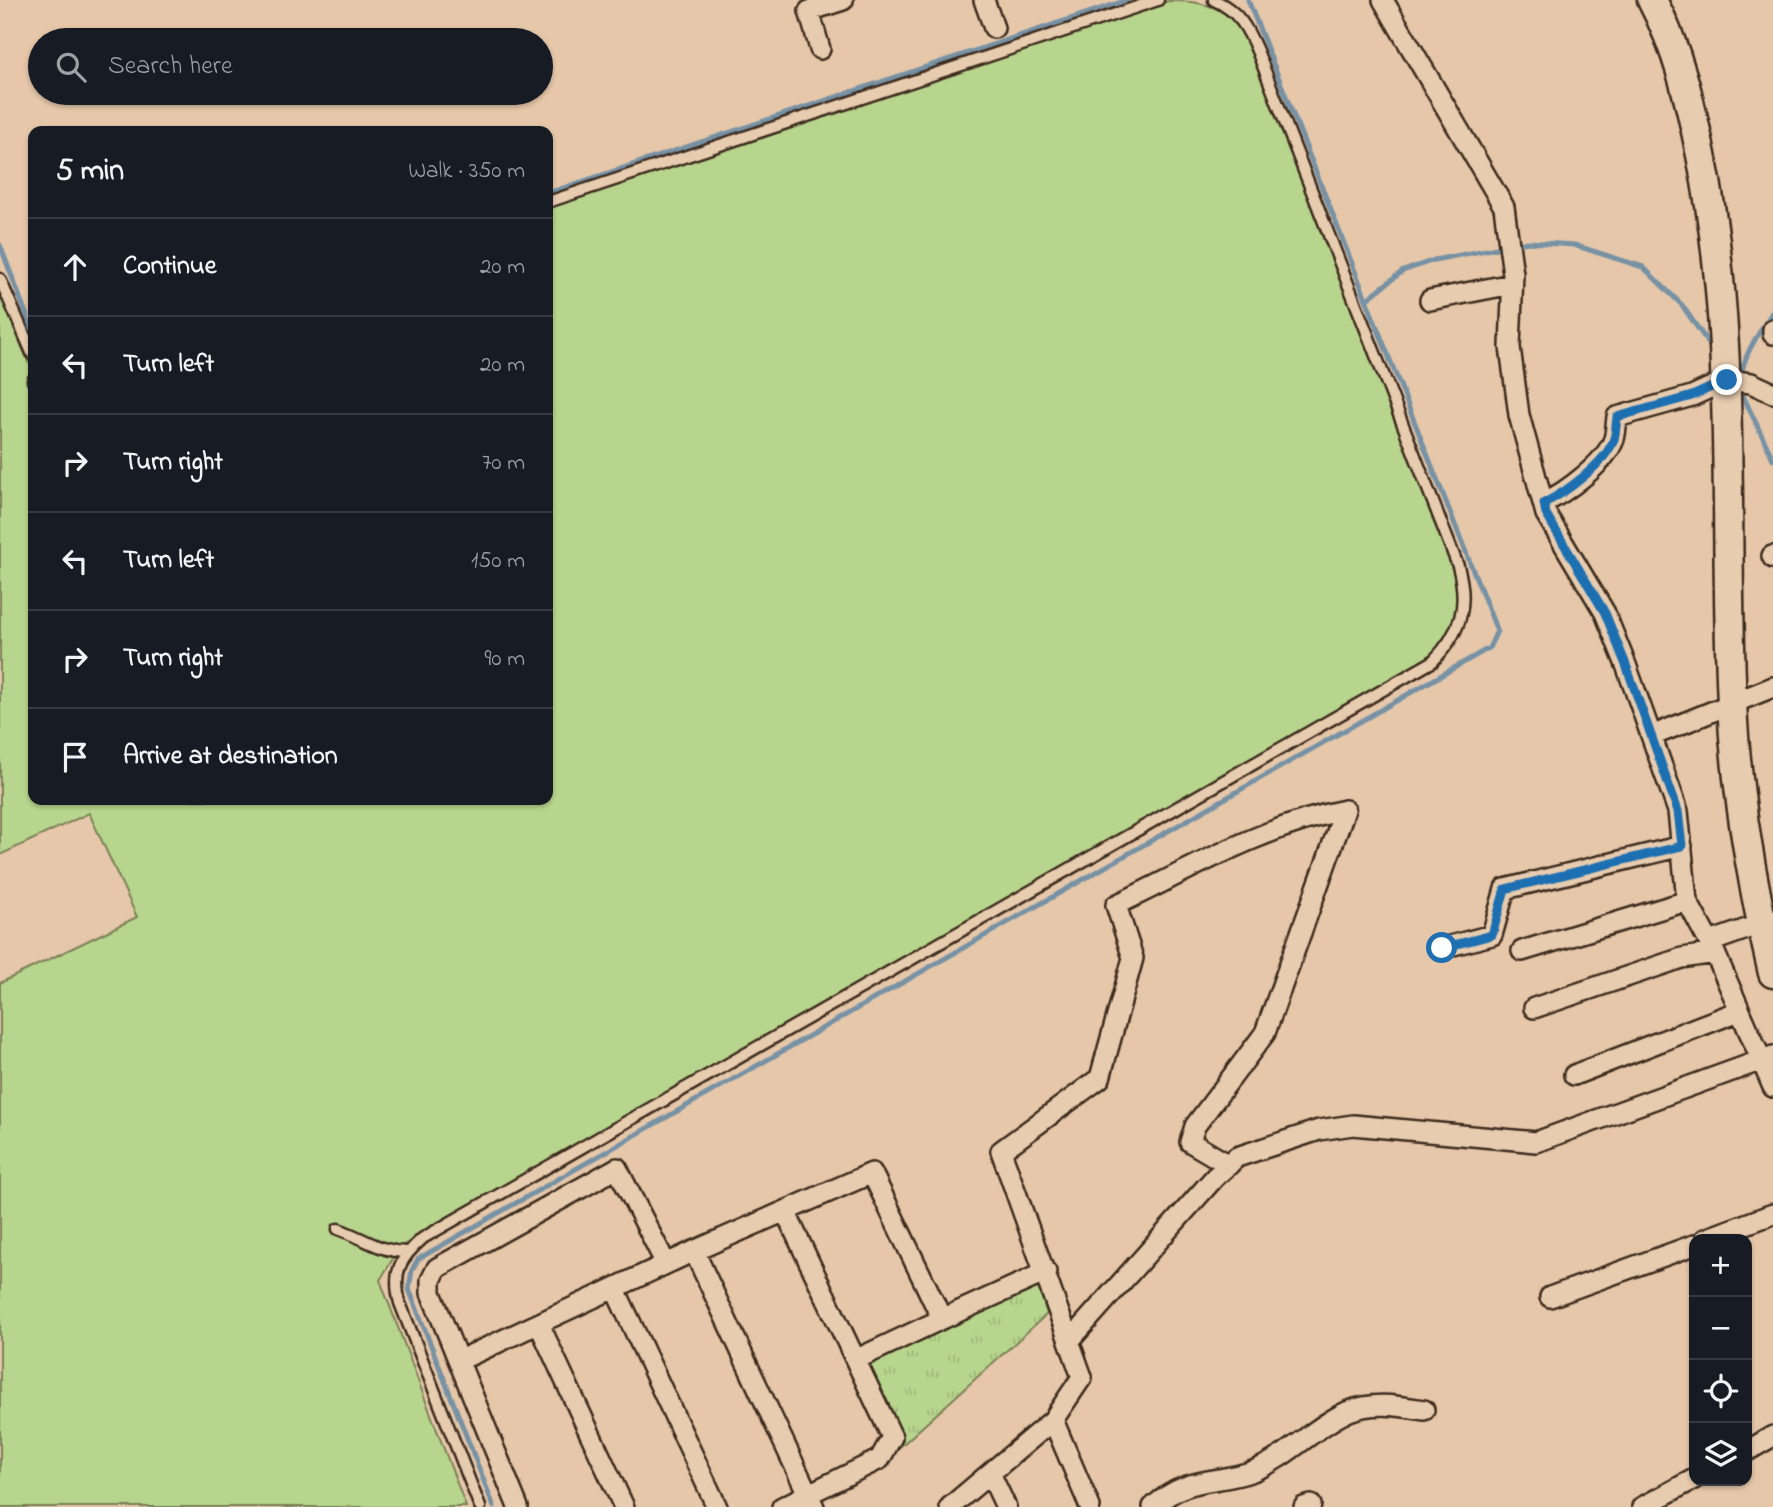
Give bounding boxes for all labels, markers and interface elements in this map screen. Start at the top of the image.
search box [28,28,553,105]
icon: search [52,48,90,86]
text: Search here [108,48,233,86]
text: 5 min [56,150,124,194]
text: Walk · 350 m [408,155,525,188]
icon: ahead [56,248,94,286]
text: Continue [123,248,216,286]
text: 20 m [480,251,525,284]
icon: left [56,346,94,384]
text: Turn left [123,346,214,384]
text: 20 m [480,349,525,382]
route end [1711,364,1742,395]
icon: right [56,444,94,482]
text: Turn right [123,444,223,482]
text: 70 m [482,447,525,480]
icon: left [56,542,94,580]
text: Turn left [123,542,214,580]
text: 150 m [471,545,525,578]
icon: right [56,640,94,678]
text: Turn right [123,640,223,678]
text: 90 m [485,643,525,676]
icon: arrive [56,738,94,776]
text: Arrive at destination [123,738,338,776]
route start [1426,932,1457,963]
map controls [1689,1234,1752,1486]
button: + [1689,1234,1752,1297]
button: − [1689,1297,1752,1360]
button: locate [1689,1360,1752,1423]
button: layers [1689,1423,1752,1486]

